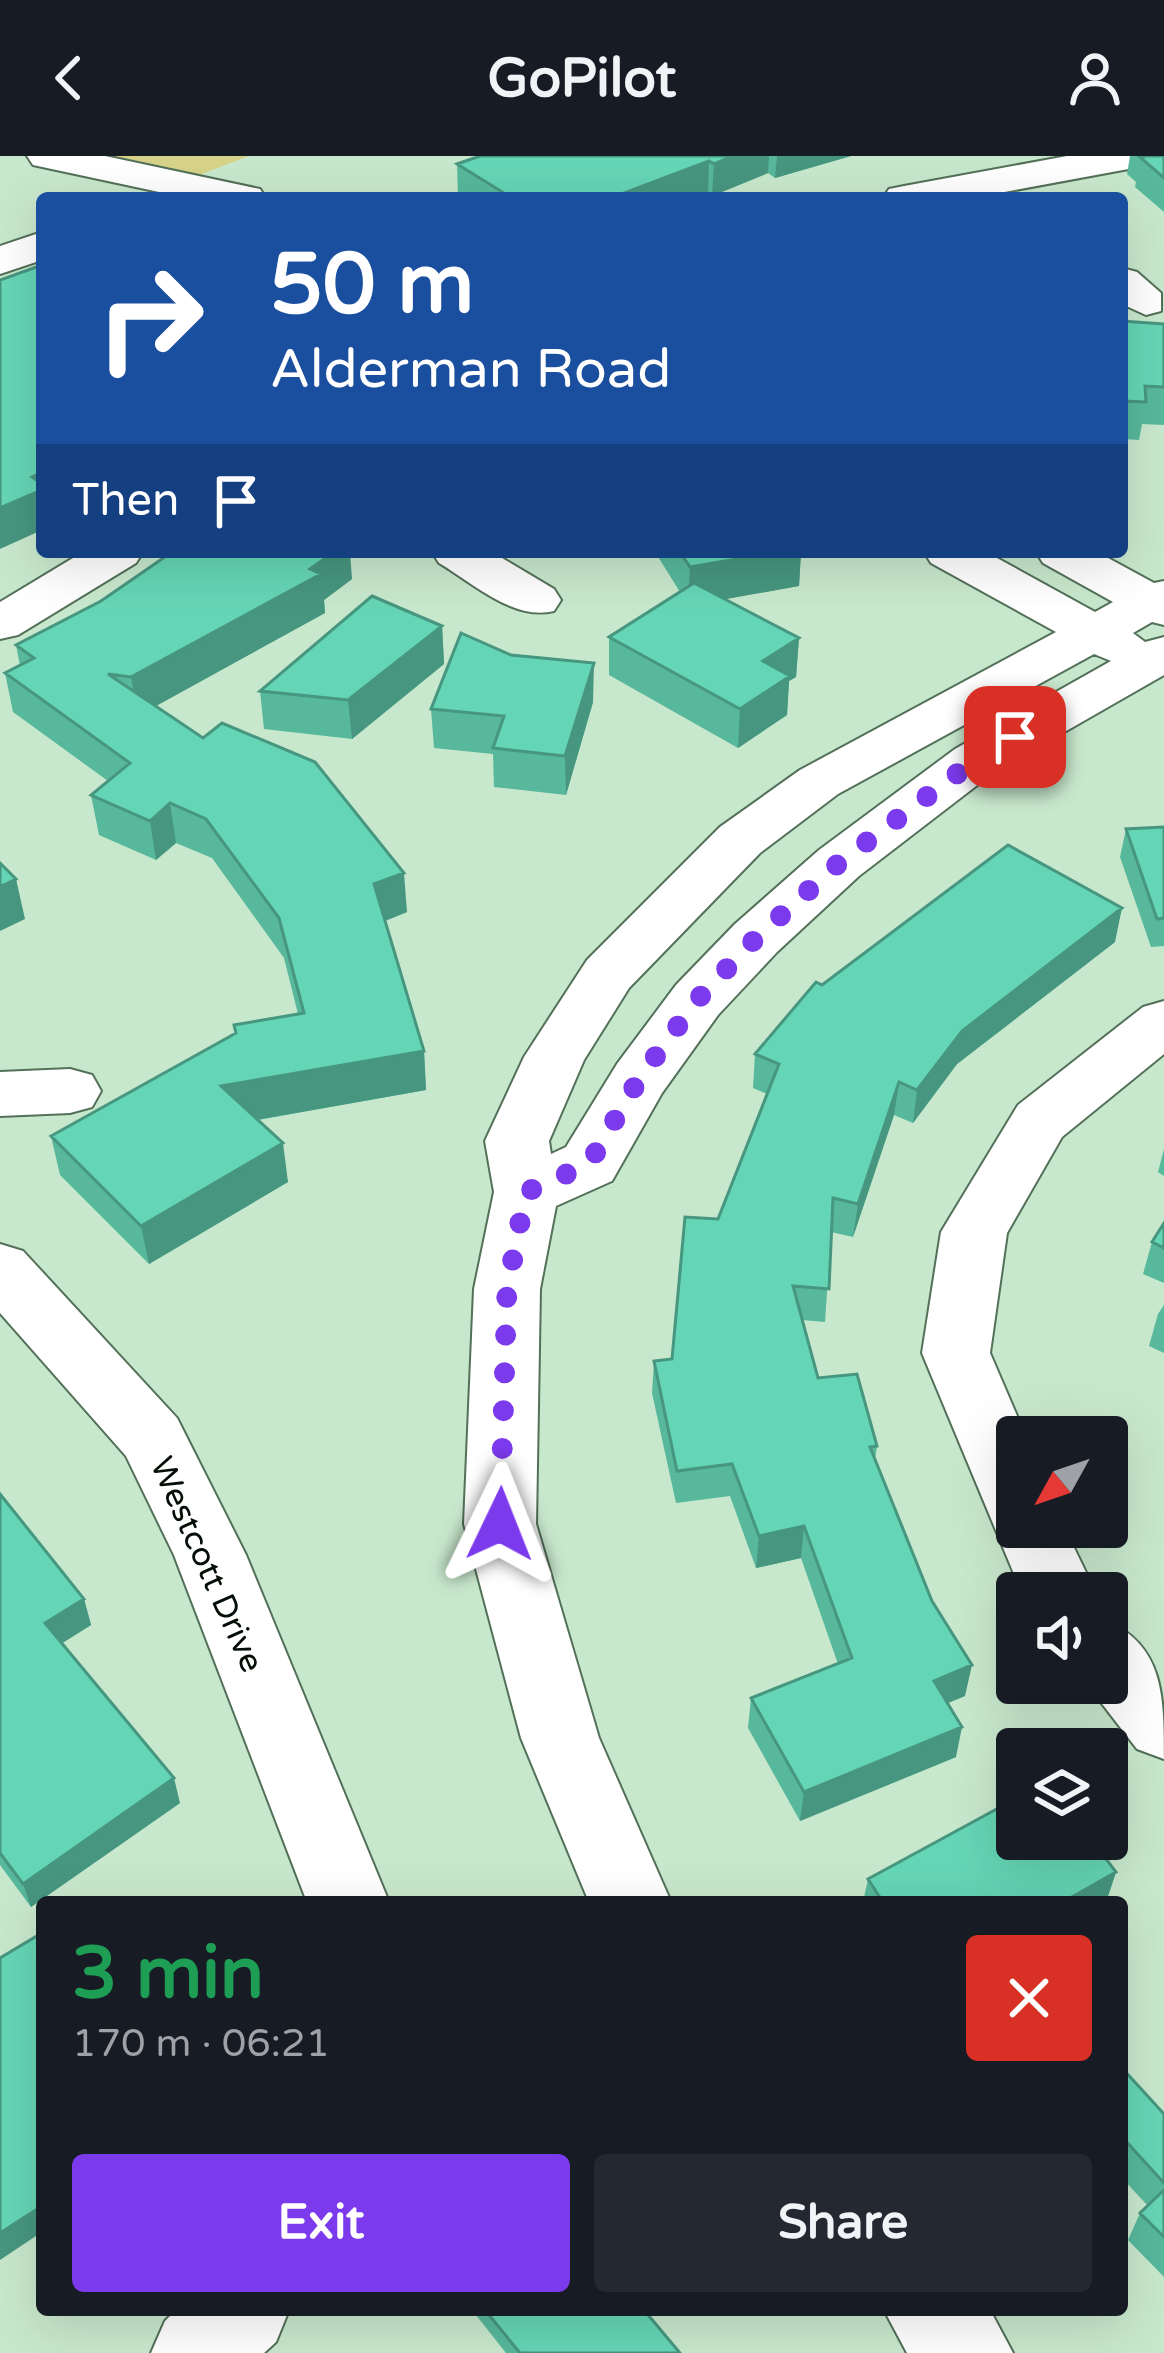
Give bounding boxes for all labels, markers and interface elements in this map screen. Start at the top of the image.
icon: back [36,45,102,111]
icon: person [1062,45,1128,111]
text: GoPilot [488,46,676,111]
text: 50 m [270,235,474,336]
icon: right [72,240,228,396]
text: Alderman Road [270,337,671,402]
icon: arrive [203,468,269,534]
text: Then [72,474,179,528]
pin [964,686,1066,788]
icon: arrive [982,704,1048,770]
north arrow [996,1416,1128,1548]
map controls [996,1416,1128,1860]
street label: Westcott Drive [142,1451,271,1678]
position arrow [437,1461,563,1587]
button: sound [996,1572,1128,1704]
button: layers [996,1728,1128,1860]
text: 3 min [72,1931,264,2018]
button: close [966,1935,1092,2061]
text: 170 m · 06:21 [72,2020,330,2067]
button: Exit [72,2154,570,2292]
button: Share [594,2154,1092,2292]

